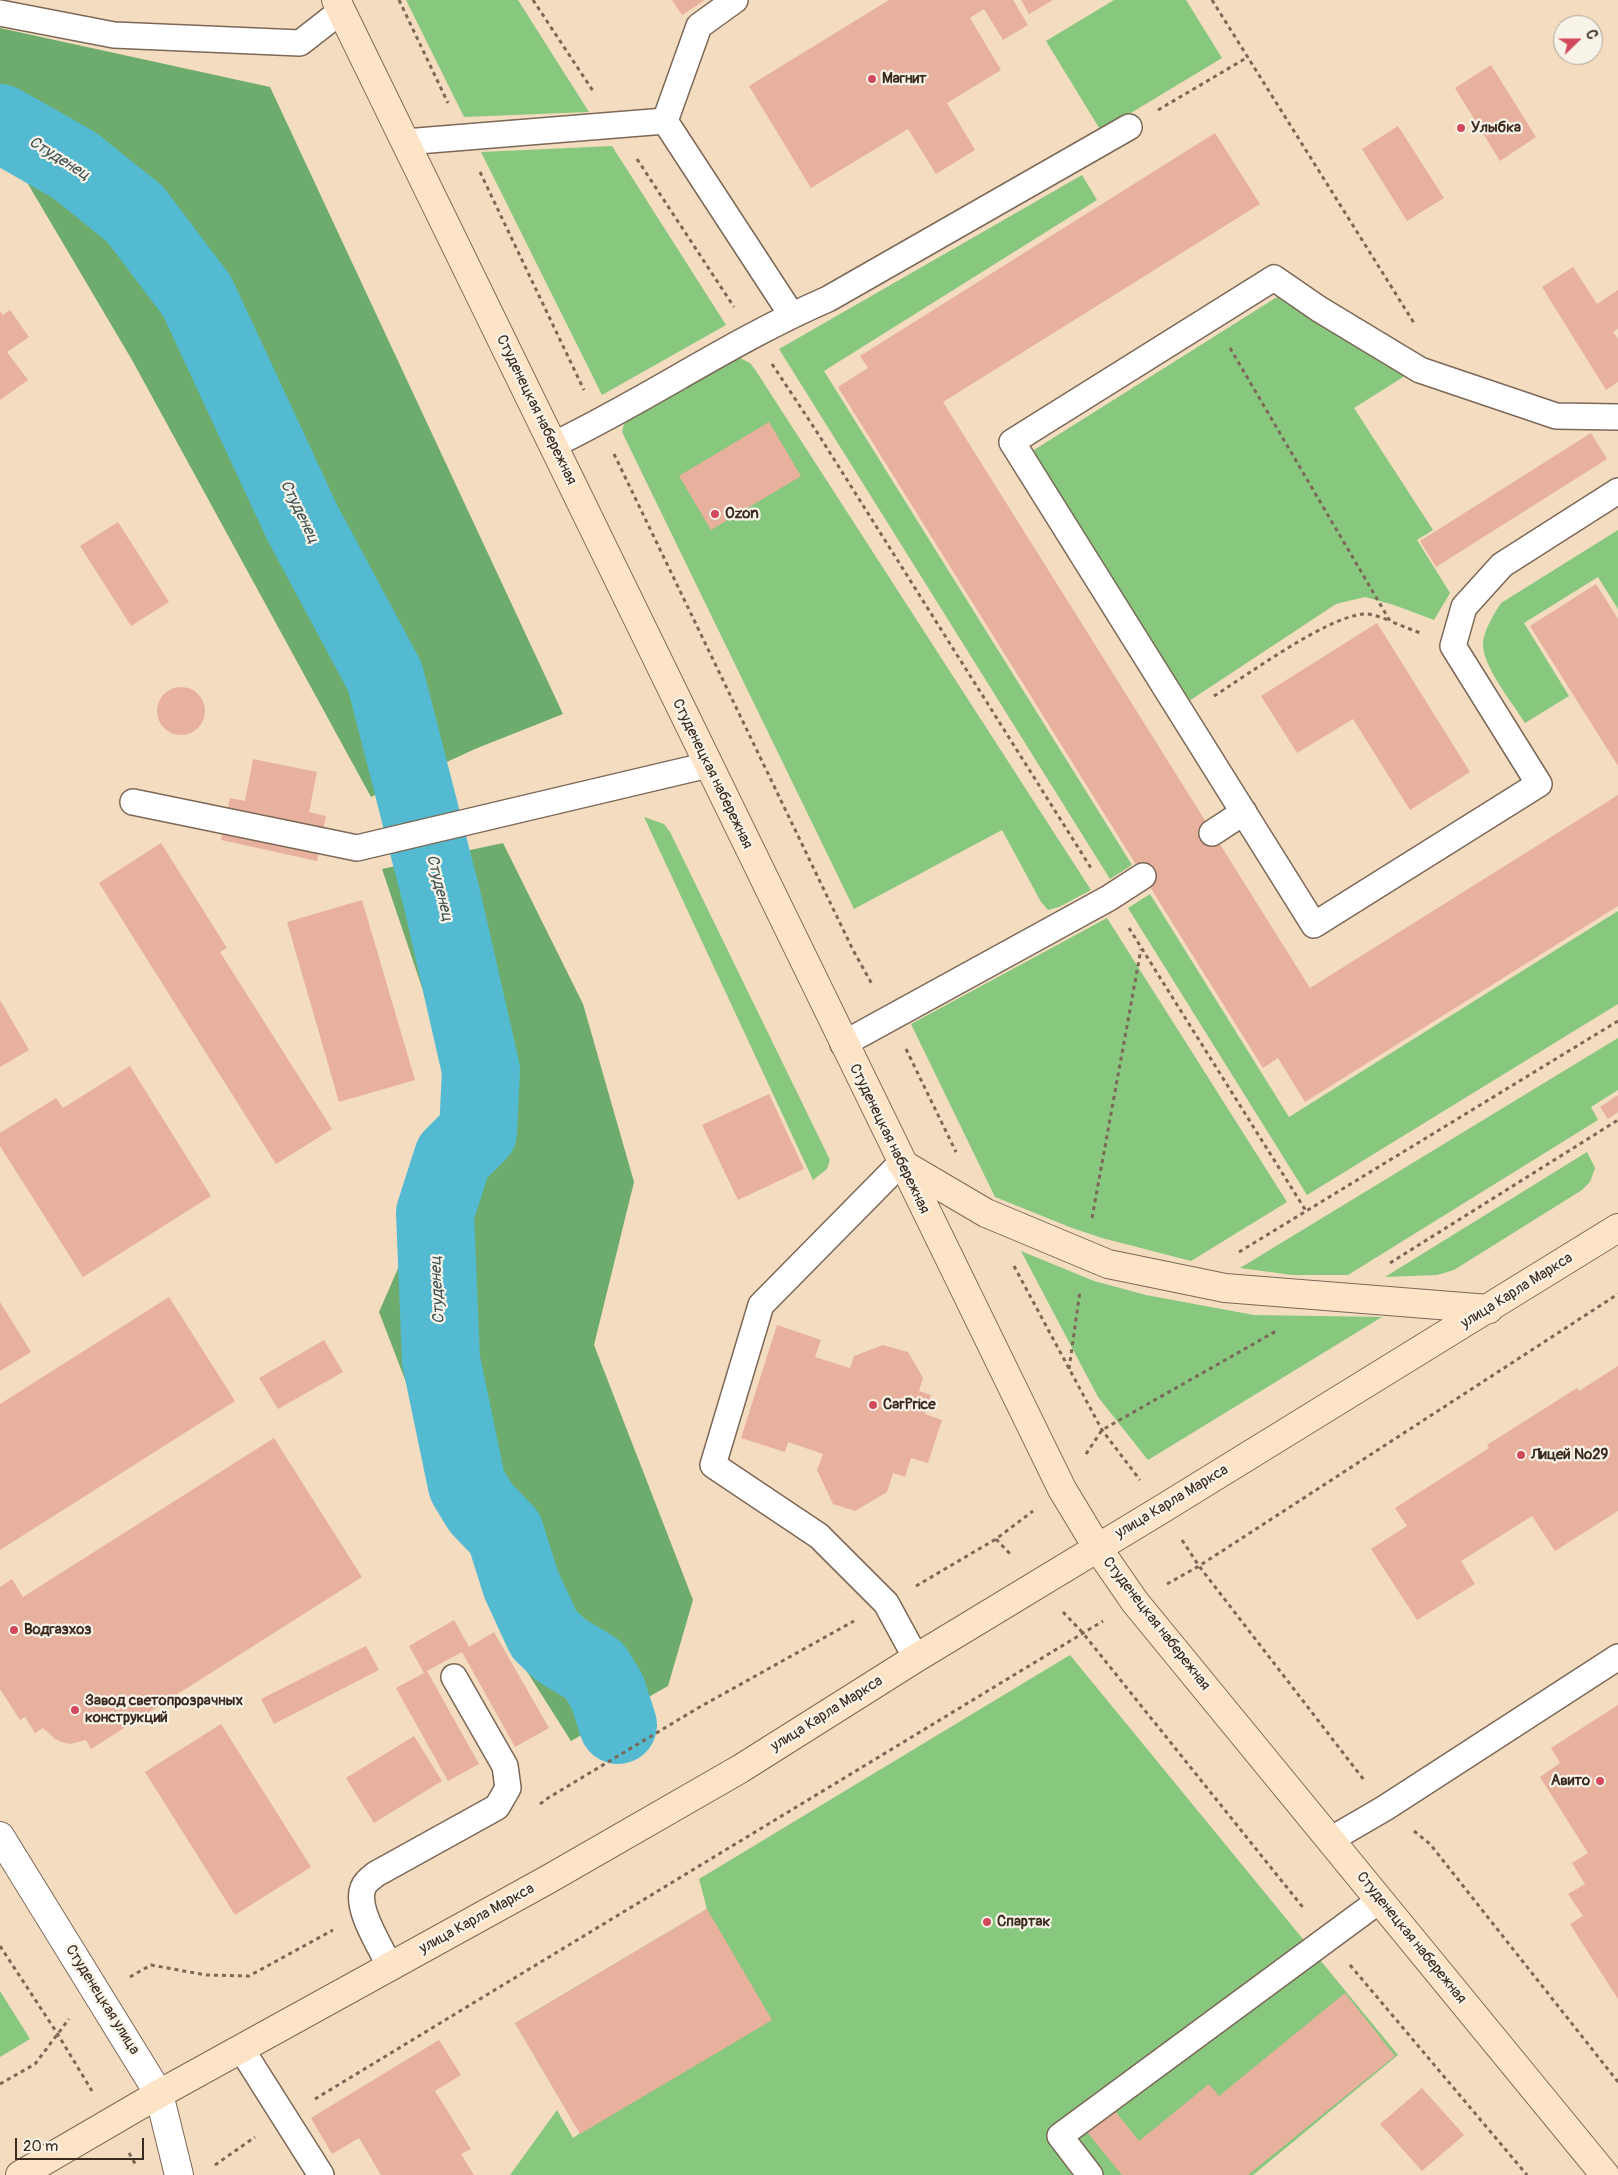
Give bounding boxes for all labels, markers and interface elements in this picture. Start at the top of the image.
north arrow [1553,15,1603,65]
text: С [1582,27,1601,42]
place label: Магнит [882,70,927,88]
marker: Магнит [866,73,878,85]
place label: Улыбка [1471,119,1521,137]
marker: Улыбка [1455,122,1467,134]
water label: Студенец [25,133,93,185]
street label: Студенецкая набережная [492,332,580,488]
water label: Студенец [275,477,323,547]
place label: Ozon [725,505,759,523]
marker: Ozon [709,508,721,520]
street label: Студенецкая набережная [668,696,756,852]
water label: Студенец [421,853,457,923]
street label: Студенецкая набережная [845,1061,933,1217]
street label: улица Карла Маркса [1458,1249,1576,1333]
water label: Студенец [427,1255,449,1325]
place label: CarPrice [883,1396,936,1414]
marker: CarPrice [867,1399,879,1411]
place label: Лицей №29 [1531,1446,1608,1464]
marker: Лицей №29 [1515,1449,1527,1461]
street label: улица Карла Маркса [1112,1461,1232,1543]
street label: Студенецкая набережная [1098,1554,1214,1694]
place label: Водгазхоз [24,1621,92,1639]
marker: Водгазхоз [8,1624,20,1636]
street label: улица Карла Маркса [768,1672,886,1756]
place label: Завод светопрозрачных конструкций [85,1692,243,1727]
marker: Завод светопрозрачных конструкций [69,1704,81,1716]
place label: Авито [1551,1772,1590,1790]
marker: Авито [1594,1775,1606,1787]
street label: Студенецкая набережная [1352,1868,1470,2008]
street label: улица Карла Маркса [416,1880,538,1958]
place label: Спартак [997,1913,1050,1931]
marker: Спартак [981,1916,993,1928]
street label: Студенецкая улица [61,1942,143,2058]
scale bar [18,2128,146,2160]
text: 20 m [23,2137,58,2156]

